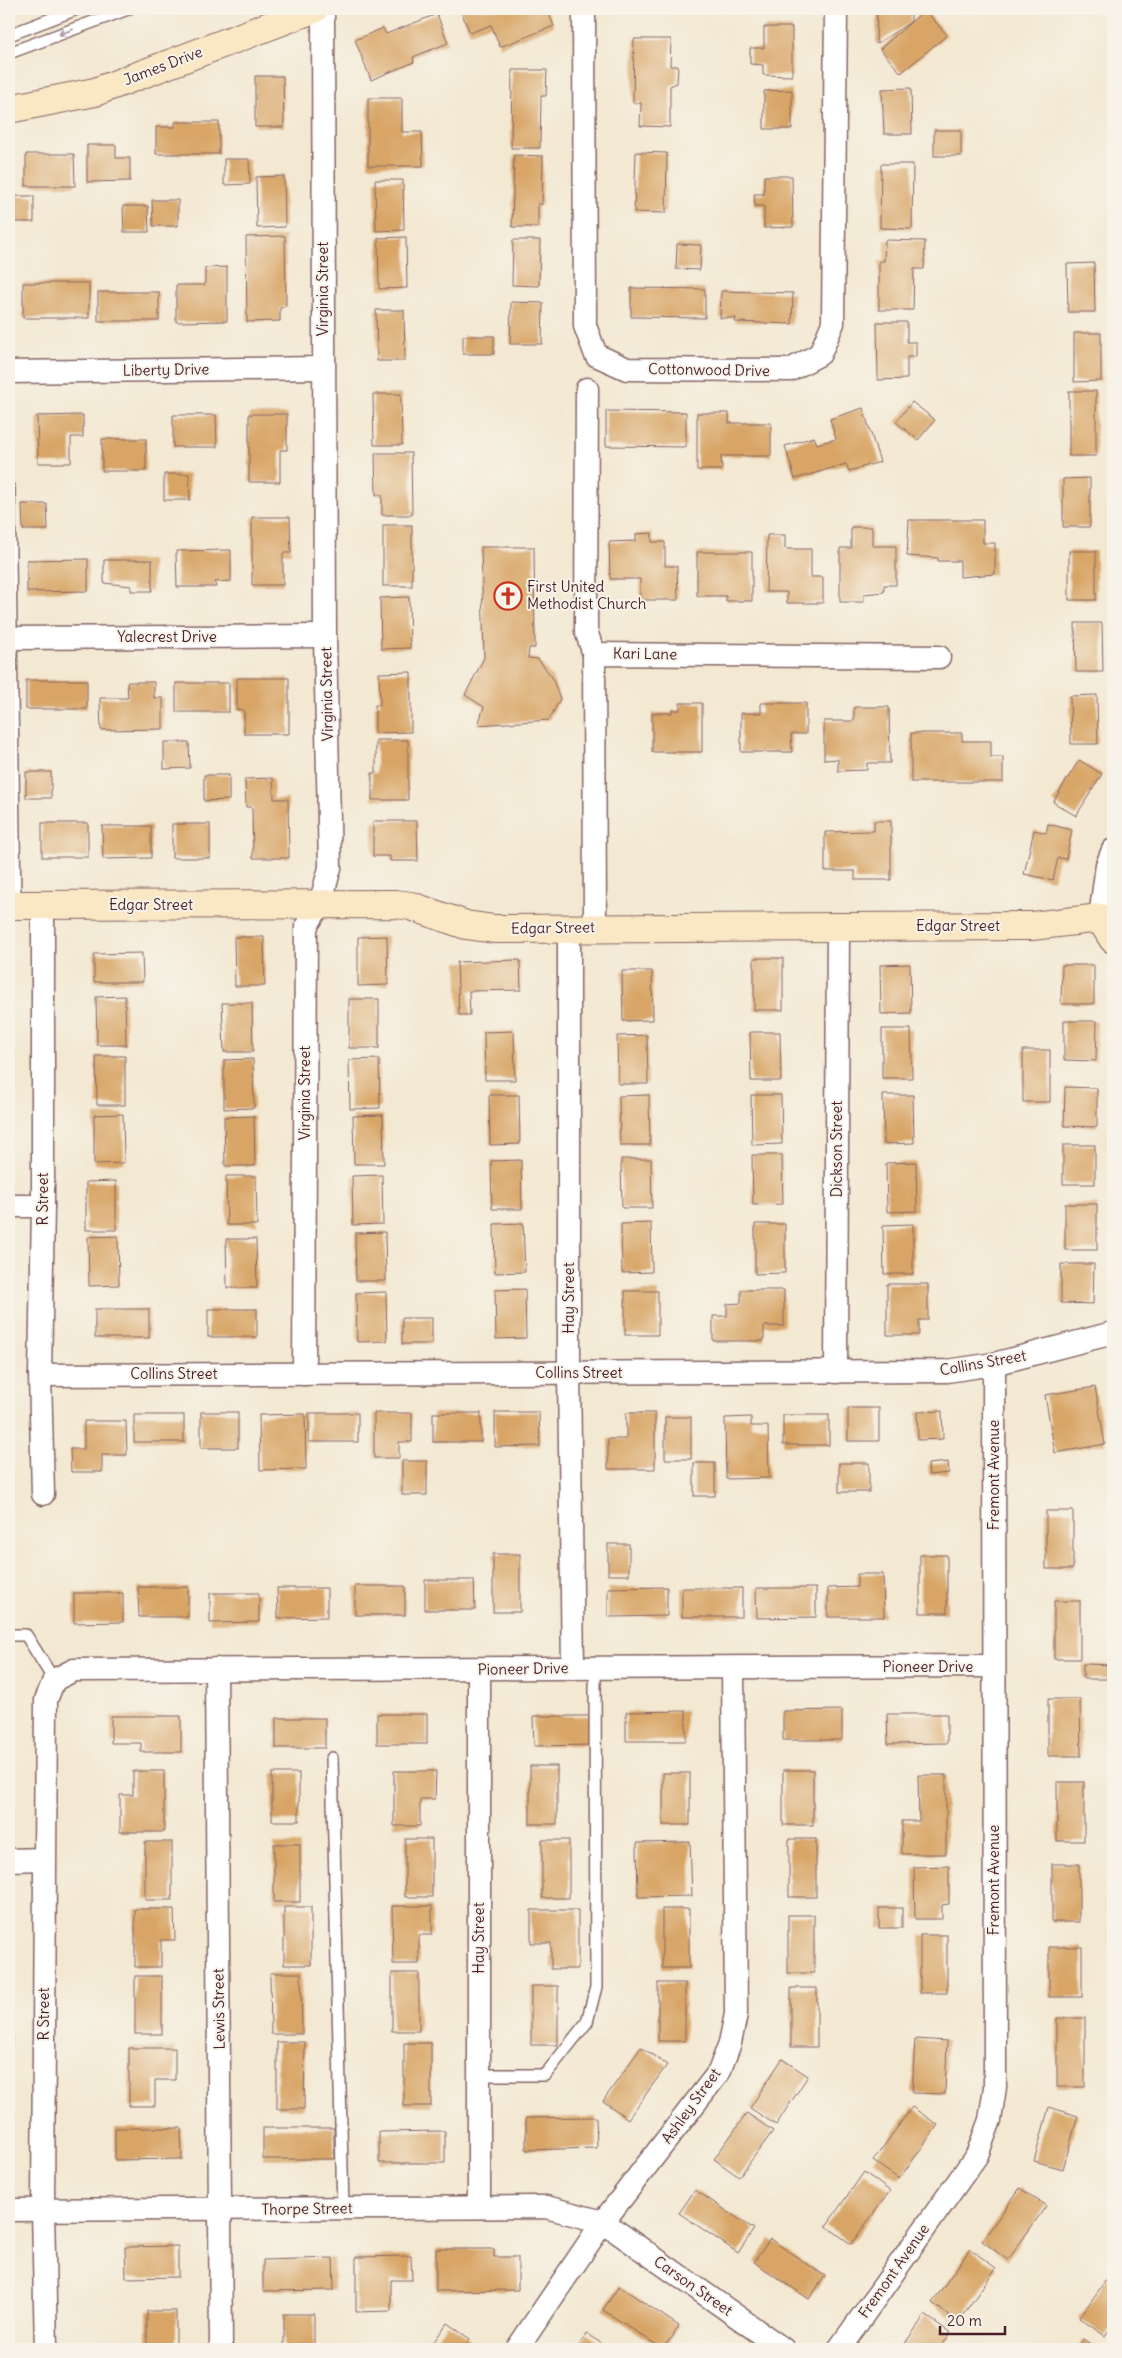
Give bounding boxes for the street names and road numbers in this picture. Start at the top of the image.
street label: James Drive [121,42,205,89]
street label: Virginia Street [313,242,332,336]
street label: Liberty Drive [123,359,209,380]
street label: Cottonwood Drive [648,359,770,380]
street label: Yalecrest Drive [117,627,217,646]
street label: Kari Lane [613,643,677,664]
street label: Virginia Street [316,647,337,741]
street label: Edgar Street [109,895,193,914]
street label: Edgar Street [916,916,1000,935]
street label: Edgar Street [511,917,595,938]
street label: Virginia Street [295,1046,314,1140]
street label: Dickson Street [827,1101,846,1197]
street label: R Street [33,1172,52,1226]
street label: Hay Street [559,1262,578,1334]
street label: Collins Street [938,1346,1028,1379]
street label: Collins Street [535,1363,623,1382]
street label: Collins Street [130,1364,218,1383]
street label: Fremont Avenue [984,1420,1003,1530]
street label: Pioneer Drive [883,1657,973,1676]
street label: Pioneer Drive [477,1658,569,1679]
street label: Fremont Avenue [984,1825,1003,1935]
street label: Hay Street [469,1902,488,1974]
street label: Lewis Street [208,1968,229,2050]
street label: R Street [34,1987,53,2041]
street label: Ashley Street [657,2064,724,2147]
street label: Thorpe Street [261,2198,353,2219]
street label: Fremont Avenue [854,2220,933,2321]
street label: Carson Street [650,2251,736,2320]

